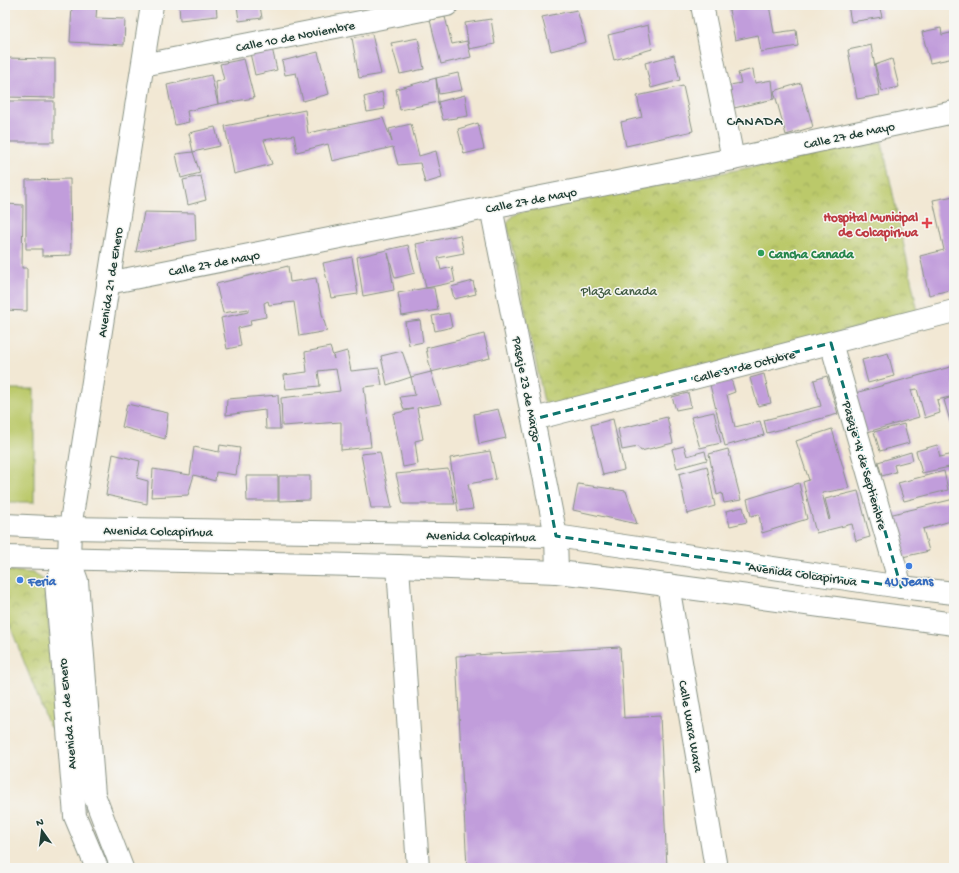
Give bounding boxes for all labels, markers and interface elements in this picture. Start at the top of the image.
street label: Calle 10 de Noviembre [235,19,356,56]
district label: CANADA [727,114,783,131]
street label: Calle 27 de Mayo [803,119,897,153]
street label: Calle 27 de Mayo [485,185,579,218]
place label: Hospital Municipal de Colcapirhua [824,211,919,242]
marker: Hospital Municipal de Colcapirhua [921,217,933,229]
street label: Avenida 21 de Enero [95,226,128,339]
street label: Calle 27 de Mayo [168,248,262,281]
marker: Cancha Canada [756,248,766,258]
place label: Cancha Canada [768,248,854,263]
park label: Plaza Canada [580,285,658,300]
street label: Pasaje 23 de Marzo [508,335,543,444]
street label: Calle 31 de Octubre [692,347,797,387]
street label: Pasaje 14 de Septiembre [838,399,889,532]
street label: Avenida Colcapirhua [103,524,214,541]
street label: Avenida Colcapirhua [426,529,537,546]
street label: Avenida Colcapirhua [747,560,859,591]
marker: 4U Jeans [904,561,914,571]
marker: Feria [15,575,25,585]
place label: Feria [27,575,57,590]
place label: 4U Jeans [884,575,934,590]
street label: Avenida 21 de Enero [56,657,81,770]
street label: Calle Wara Wara [674,679,705,774]
north arrow [22,811,62,851]
text: N [35,817,45,830]

